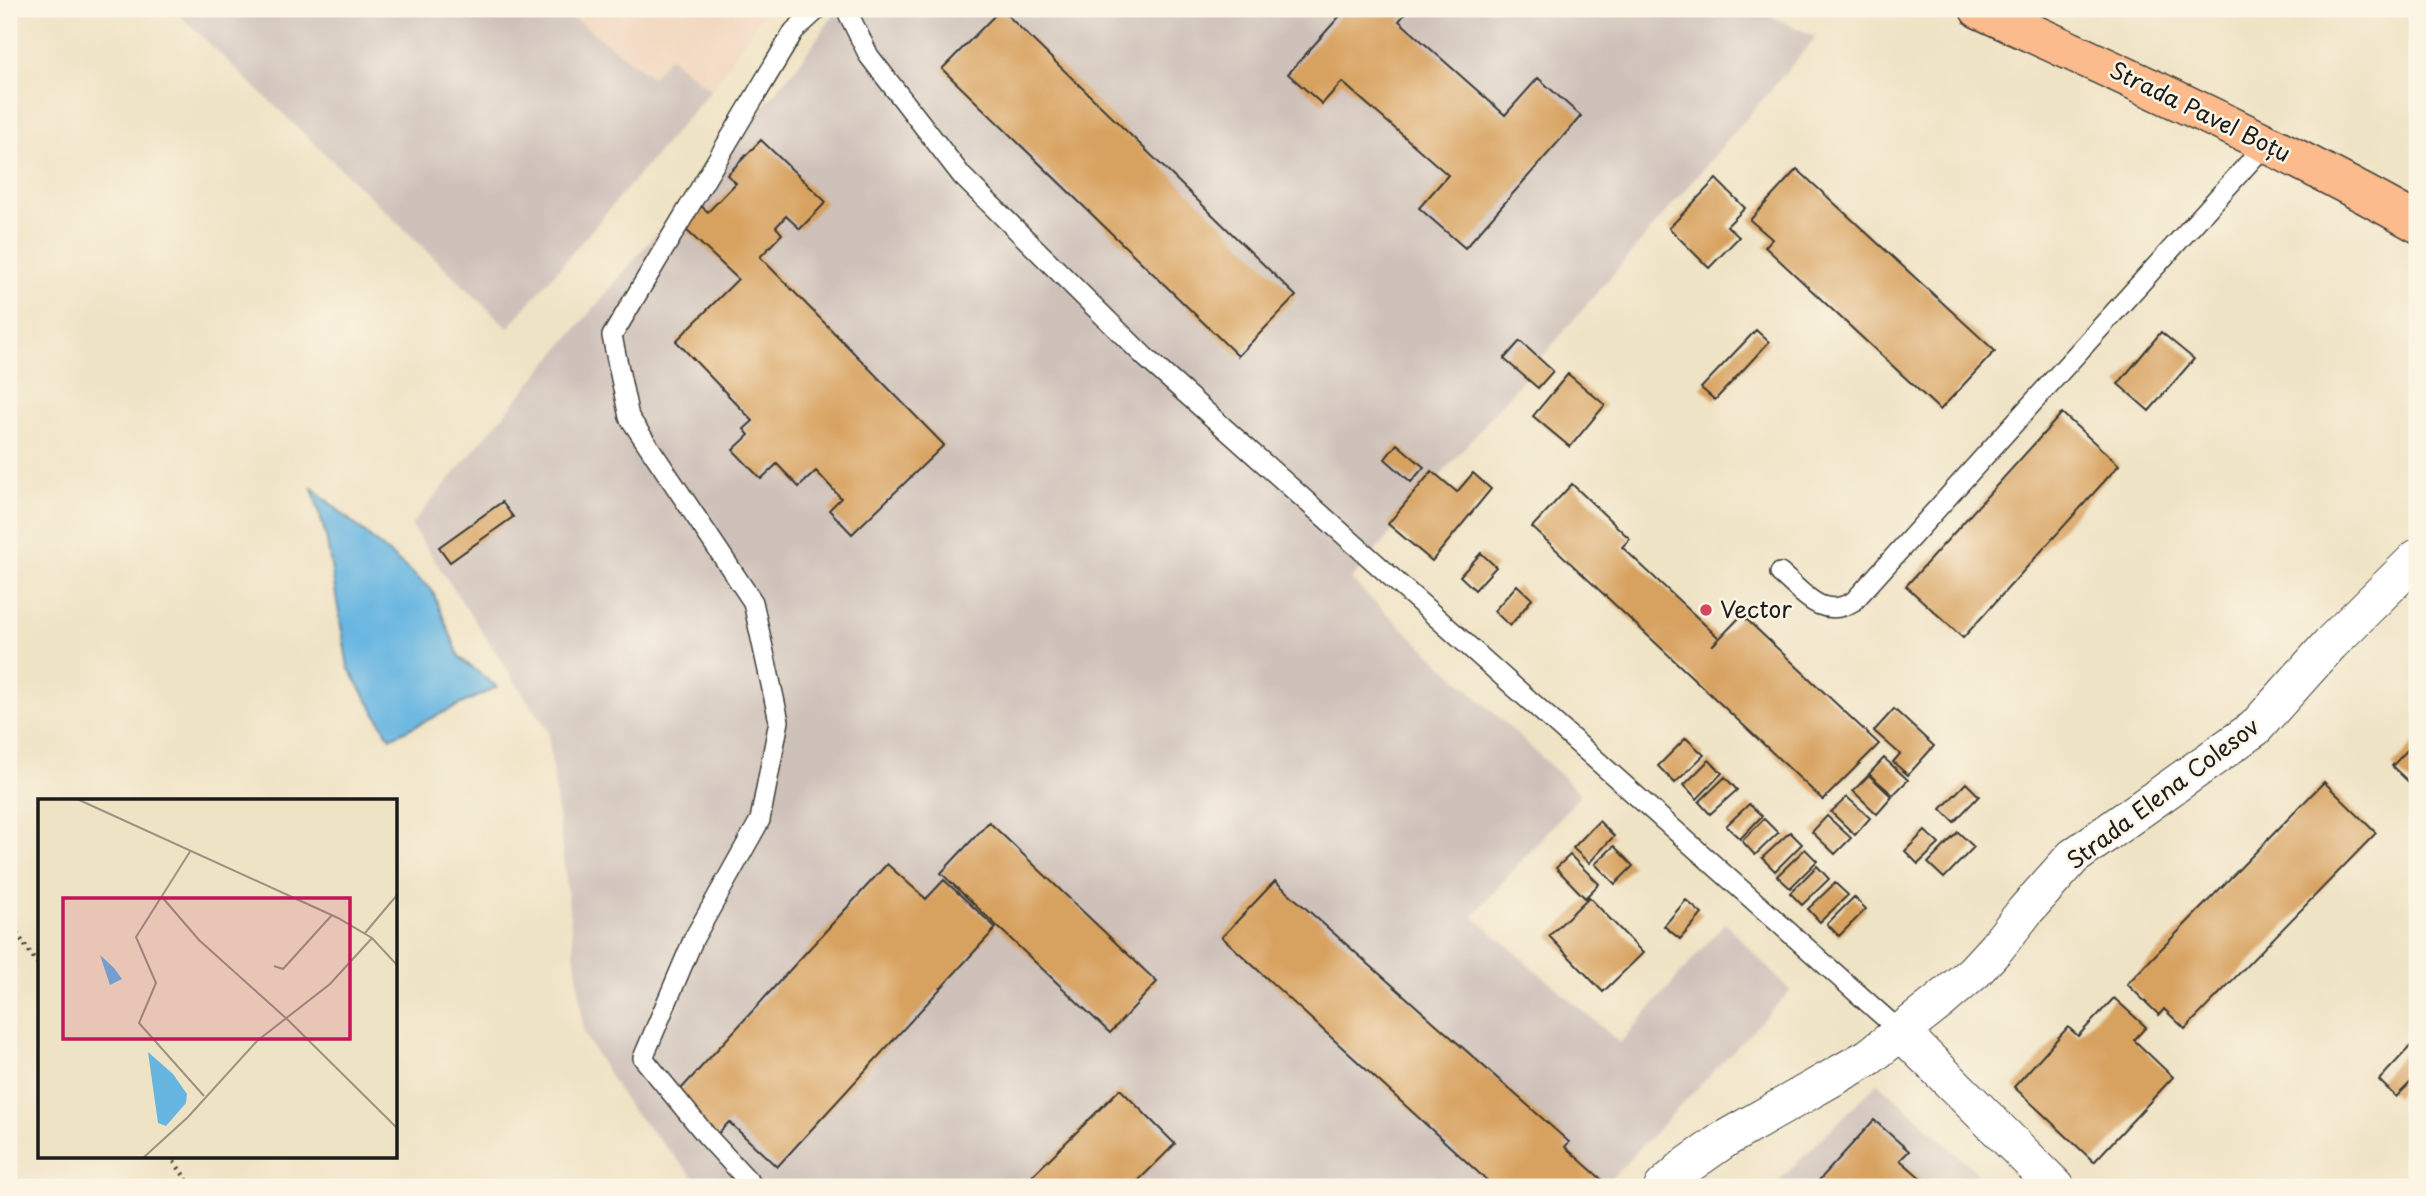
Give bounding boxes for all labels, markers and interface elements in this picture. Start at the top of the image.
street label: Strada Pavel Boțu [2104,52,2297,170]
place label: Vector [1720,591,1792,626]
marker: Vector [1698,602,1714,618]
street label: Strada Elena Colesov [2058,708,2266,877]
inset map [38,799,397,1158]

